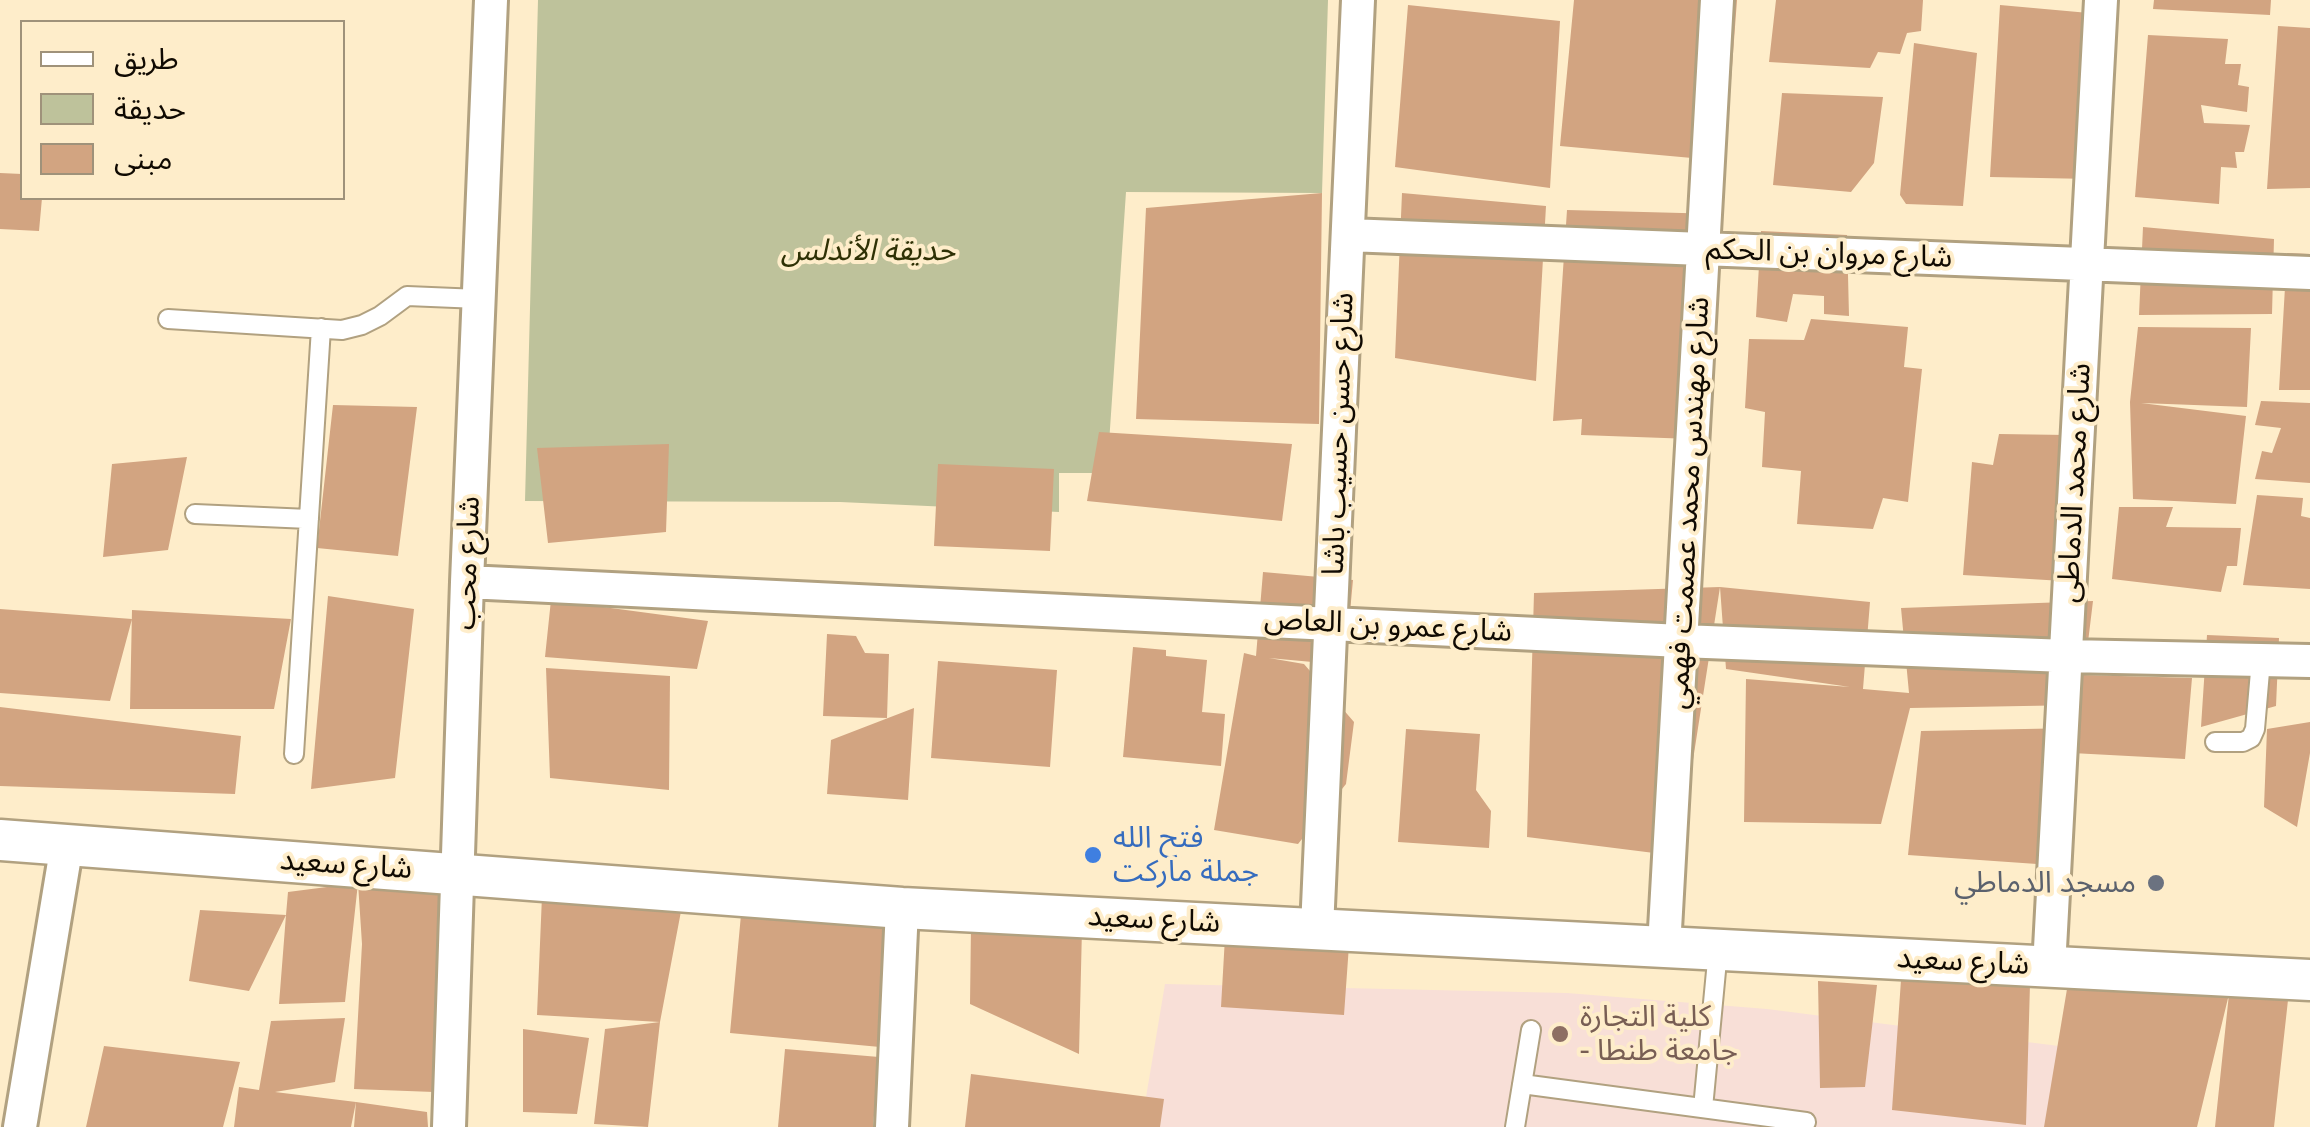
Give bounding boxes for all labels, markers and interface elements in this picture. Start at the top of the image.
legend [20,20,345,200]
text: طريق [114,37,179,78]
text: حديقة [114,87,186,128]
text: مبنى [114,137,172,178]
street label: شارع مروان بن الحكم [1705,232,1953,276]
park label: حديقة الأندلس [781,233,955,269]
street label: شارع حسن حسيب باشا [1316,292,1362,576]
street label: شارع مهندس محمد عصمت فهمي [1660,296,1718,710]
street label: شارع محمد الدماطى [2051,362,2099,604]
street label: شارع محب [448,495,488,631]
street label: شارع عمرو بن العاص [1263,602,1513,650]
place label: فتح الله جملة ماركت [1113,820,1259,890]
street label: شارع سعيد [279,842,413,888]
marker: فتح الله جملة ماركت [1082,844,1104,866]
place label: مسجد الدماطي [1954,865,2136,901]
marker: مسجد الدماطي [2145,872,2167,894]
street label: شارع سعيد [1087,899,1221,941]
street label: شارع سعيد [1896,941,2030,983]
place label: كلية التجارة - جامعة طنطا [1580,999,1738,1070]
marker: كلية التجارة - جامعة طنطا [1549,1023,1571,1045]

